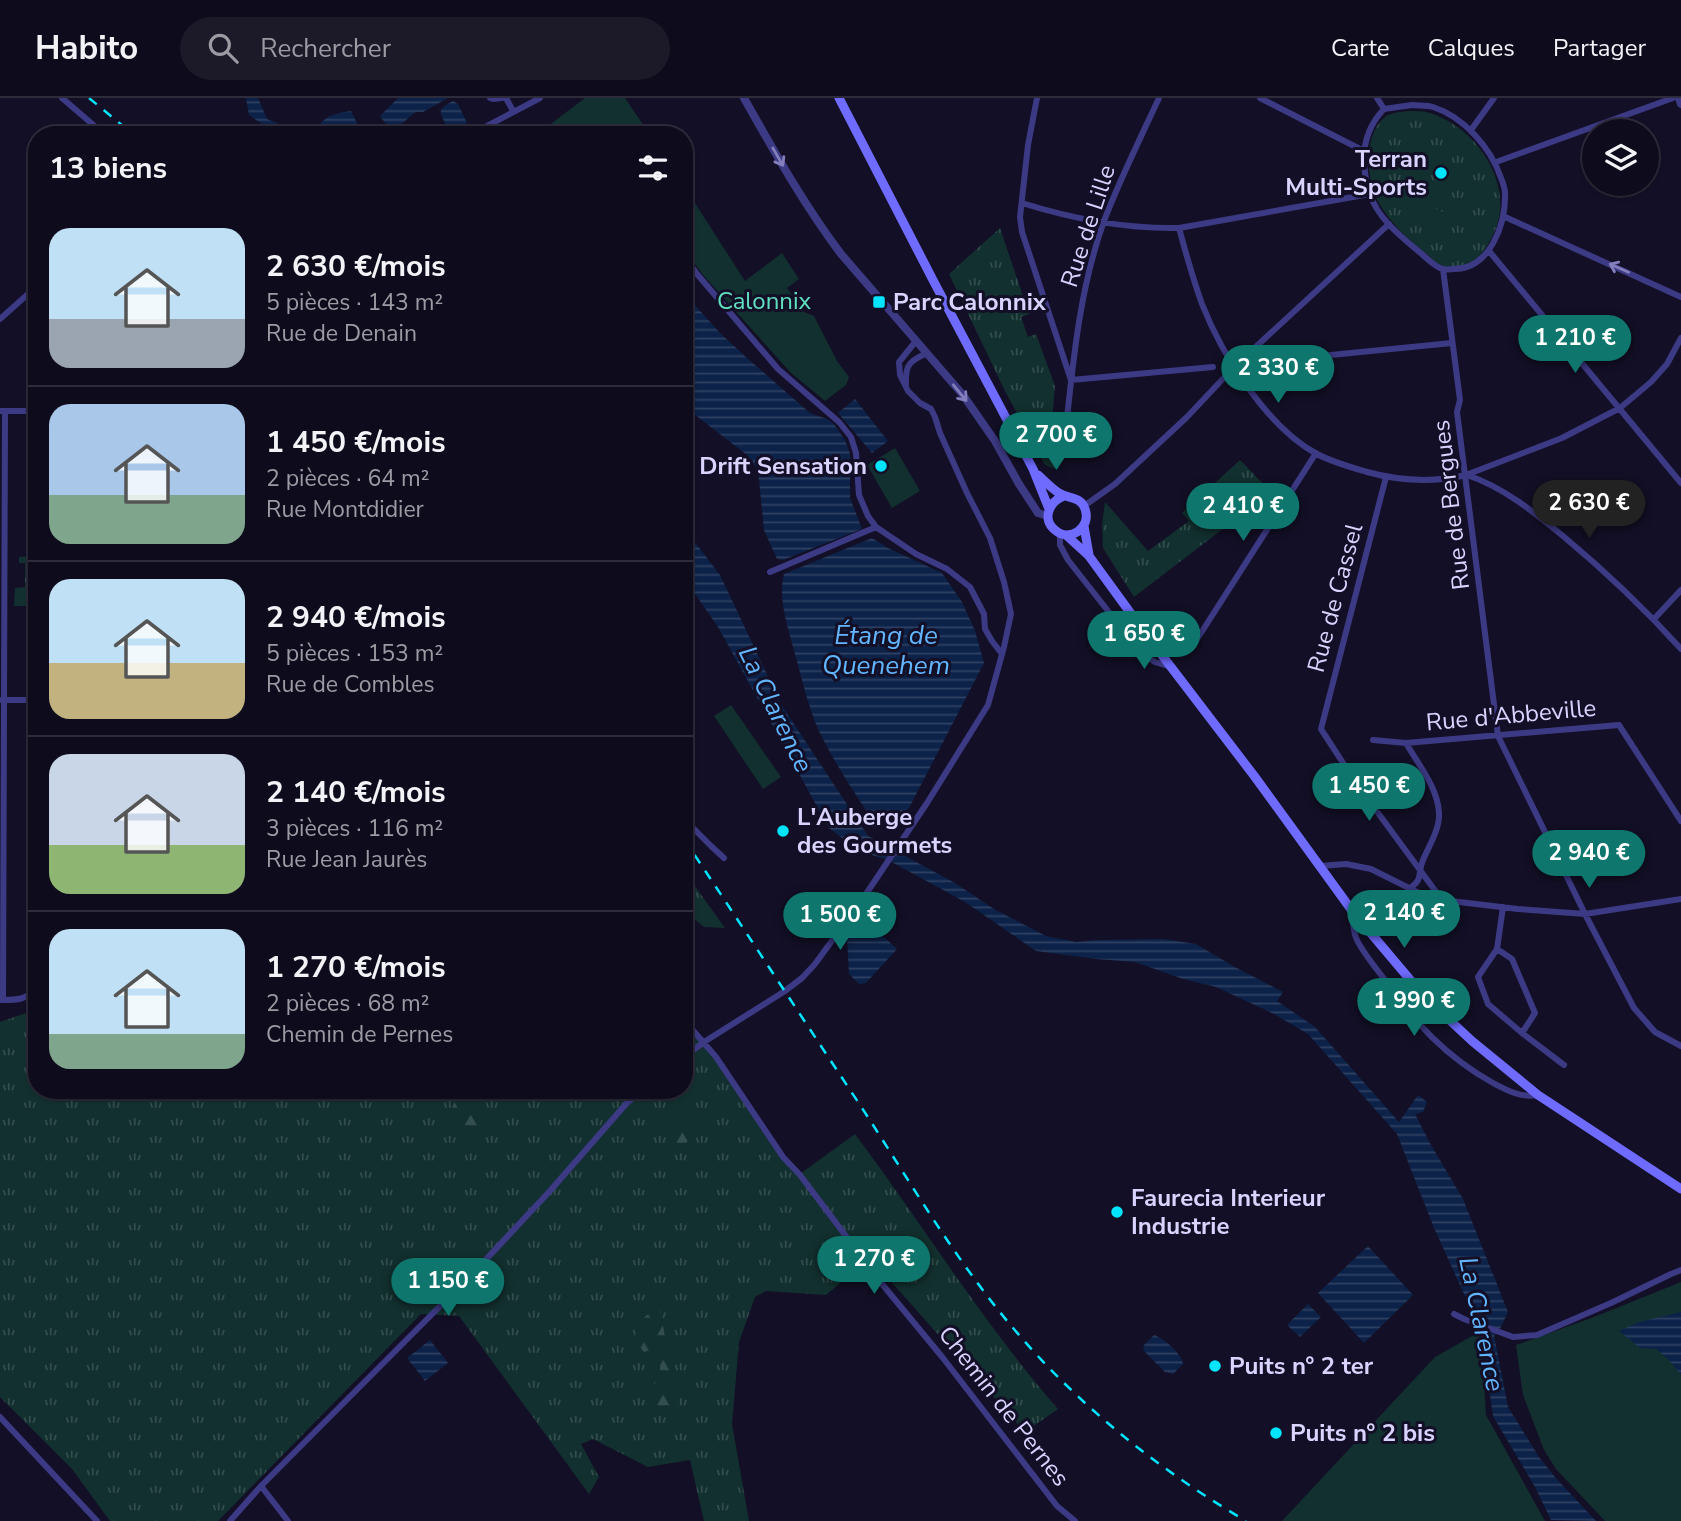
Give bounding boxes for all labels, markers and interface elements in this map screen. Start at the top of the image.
search box [180,17,670,80]
text: Habito [35,26,138,71]
icon: search [204,29,242,67]
text: Rechercher [260,31,391,66]
text: Carte [1331,32,1390,64]
text: Calques [1428,32,1515,64]
text: Partager [1553,32,1646,64]
map controls [1582,119,1659,196]
button: layers [1582,119,1659,196]
place label: Terran Multi-Sports [1285,143,1427,203]
one-way arrow [772,147,786,167]
text: 13 biens [49,148,167,189]
icon: filters [634,149,672,187]
street label: Rue de Lille [1053,161,1123,291]
marker: Terran Multi-Sports [1433,165,1449,181]
text: 2 630 €/mois [266,246,446,287]
icon: home [105,256,189,340]
one-way arrow [1609,261,1630,275]
park label: Calonnix [717,285,812,317]
place label: Parc Calonnix [893,286,1047,318]
text: 5 pièces · 143 m² [266,287,443,318]
marker: Parc Calonnix [871,294,887,310]
pin: 1 210 € [1510,316,1640,375]
text: Rue de Denain [266,318,417,349]
text: 1 210 € [1534,322,1616,353]
pin: 2 330 € [1213,345,1343,405]
text: 2 330 € [1237,352,1319,383]
one-way arrow [952,383,968,401]
pin: 2 700 € [991,412,1121,472]
street label: Rue de Bergues [1425,418,1477,592]
text: 2 700 € [1015,419,1097,450]
text: 1 450 €/mois [266,422,446,463]
icon: home [105,432,189,516]
place label: Drift Sensation [699,450,867,482]
marker: Drift Sensation [873,458,889,474]
text: 2 pièces · 64 m² [266,463,429,494]
pin: 2 630 € [1524,480,1654,540]
pin: 2 410 € [1178,484,1308,543]
text: 2 630 € [1548,487,1630,518]
text: 2 410 € [1202,490,1284,521]
text: Rue Montdidier [266,494,424,525]
street label: Rue de Cassel [1300,520,1370,676]
text: 2 940 €/mois [266,597,446,638]
icon: home [105,607,189,691]
pin: 1 650 € [1079,612,1209,671]
water label: Étang de Quenehem [822,618,950,683]
text: 1 650 € [1103,618,1185,649]
text: 5 pièces · 153 m² [266,638,443,669]
water label: La Clarence [730,640,821,779]
text: Rue de Combles [266,669,435,700]
street label: Rue d'Abbeville [1425,692,1597,738]
pin: 1 450 € [1304,764,1434,823]
text: 1 450 € [1328,770,1410,801]
text: 2 140 €/mois [266,772,446,813]
icon: home [105,782,189,866]
place label: L'Auberge des Gourmets [797,801,952,861]
text: 3 pièces · 116 m² [266,813,443,844]
marker: L'Auberge des Gourmets [775,823,791,839]
pin: 2 940 € [1524,830,1654,890]
text: 2 940 € [1548,837,1630,868]
text: Rue Jean Jaurès [266,844,427,875]
pin: 2 140 € [1339,890,1469,950]
pin: 1 500 € [775,892,905,952]
text: 2 140 € [1363,897,1445,928]
text: 1 500 € [799,899,881,930]
text: 1 270 €/mois [266,947,446,988]
icon: home [105,957,189,1041]
pin: 1 990 € [1349,978,1479,1038]
text: 1 990 € [1373,985,1455,1016]
text: 2 pièces · 68 m² [266,988,429,1019]
text: Chemin de Pernes [266,1019,453,1050]
place label: Faurecia Interieur Industrie [1131,1182,1326,1242]
marker: Faurecia Interieur Industrie [1109,1204,1125,1220]
pin: 1 270 € [809,1236,939,1296]
text: 1 270 € [833,1243,915,1274]
water label: La Clarence [1450,1254,1513,1395]
pin: 1 150 € [383,1258,513,1318]
text: 1 150 € [407,1265,489,1296]
street label: Chemin de Pernes [931,1319,1077,1493]
place label: Puits n° 2 ter [1229,1350,1374,1382]
marker: Puits n° 2 ter [1207,1358,1223,1374]
place label: Puits n° 2 bis [1290,1417,1435,1449]
marker: Puits n° 2 bis [1268,1425,1284,1441]

